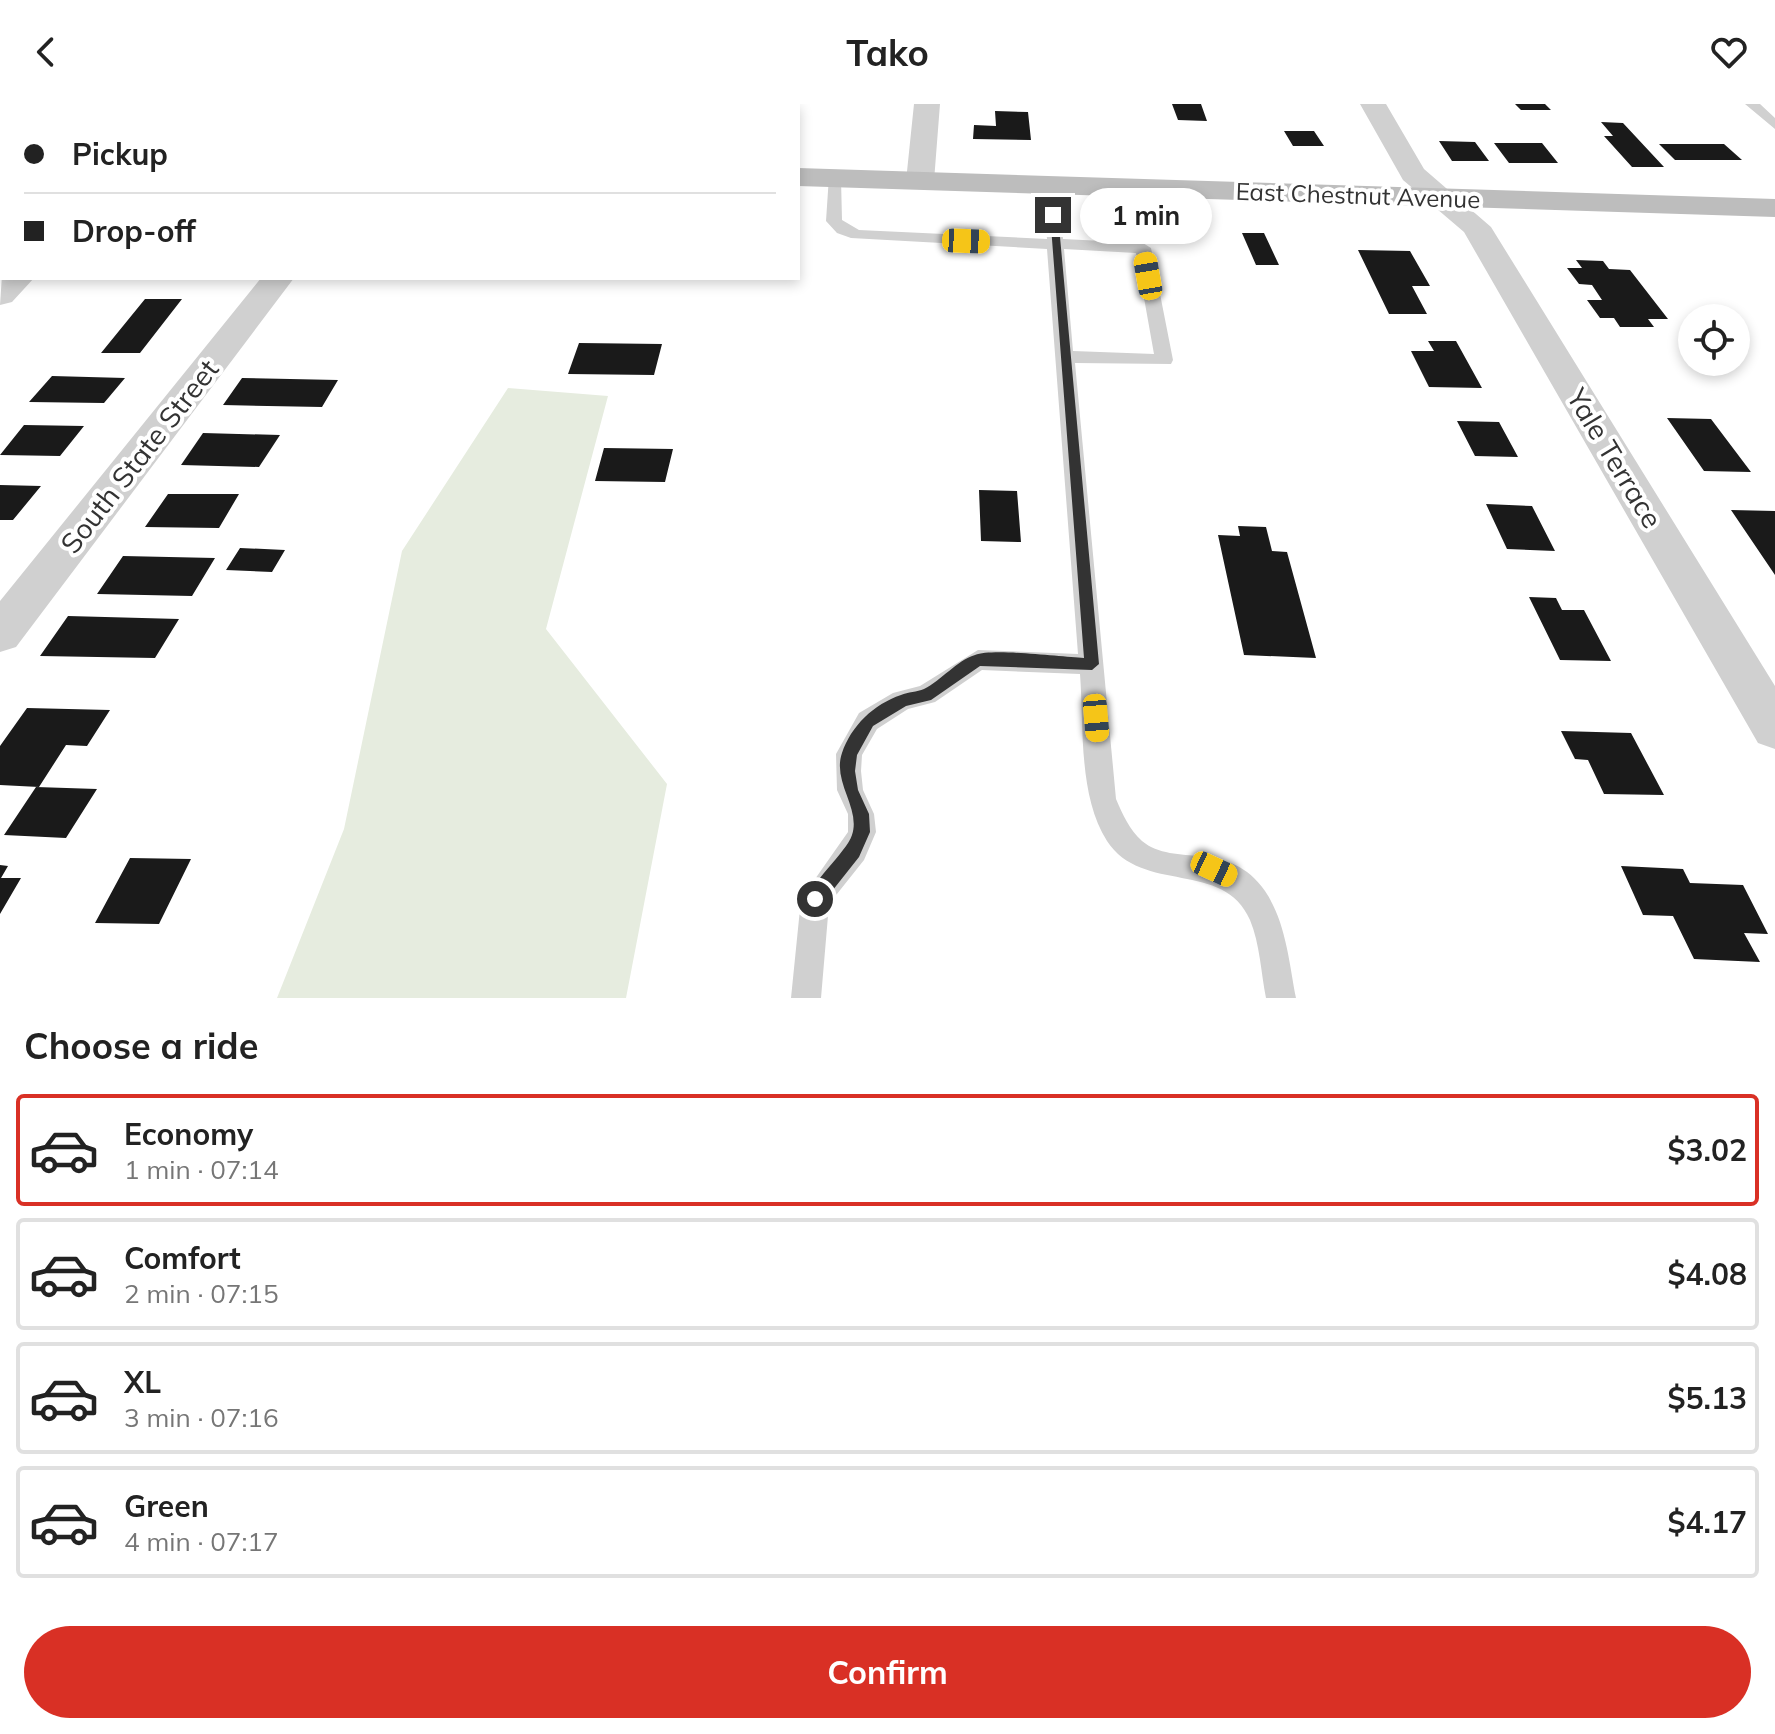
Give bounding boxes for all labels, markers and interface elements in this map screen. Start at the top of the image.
icon: back [24,30,68,74]
text: Tako [846,30,929,75]
icon: heart [1707,30,1751,74]
text: Pickup [72,135,168,173]
street label: East Chestnut Avenue [1235,176,1481,214]
callout: 1 min [1081,187,1213,243]
route end [1035,197,1071,233]
text: 1 min [1112,199,1180,232]
text: Drop-off [72,212,196,250]
car [942,228,990,254]
car [1132,250,1164,302]
map controls [1678,304,1750,376]
button: locate [1678,304,1750,376]
street label: South State Street [52,352,226,560]
street label: Yale Terrace [1559,381,1670,534]
car [1082,693,1110,743]
car [1187,848,1241,890]
route start [797,881,833,917]
text: Choose a ride [24,1023,258,1068]
icon: car [28,1114,100,1186]
text: Economy [124,1115,253,1153]
text: $3.02 [1668,1131,1747,1169]
text: 1 min · 07:14 [124,1153,279,1186]
icon: car [28,1238,100,1310]
text: Comfort [124,1239,241,1277]
text: $4.08 [1668,1255,1747,1293]
text: 2 min · 07:15 [124,1277,279,1310]
icon: car [28,1362,100,1434]
text: XL [124,1363,161,1401]
text: $5.13 [1668,1379,1747,1417]
text: 3 min · 07:16 [124,1401,279,1434]
icon: car [28,1486,100,1558]
text: Green [124,1487,209,1525]
text: $4.17 [1668,1503,1747,1541]
text: 4 min · 07:17 [124,1525,279,1558]
button: Confirm [24,1626,1751,1718]

